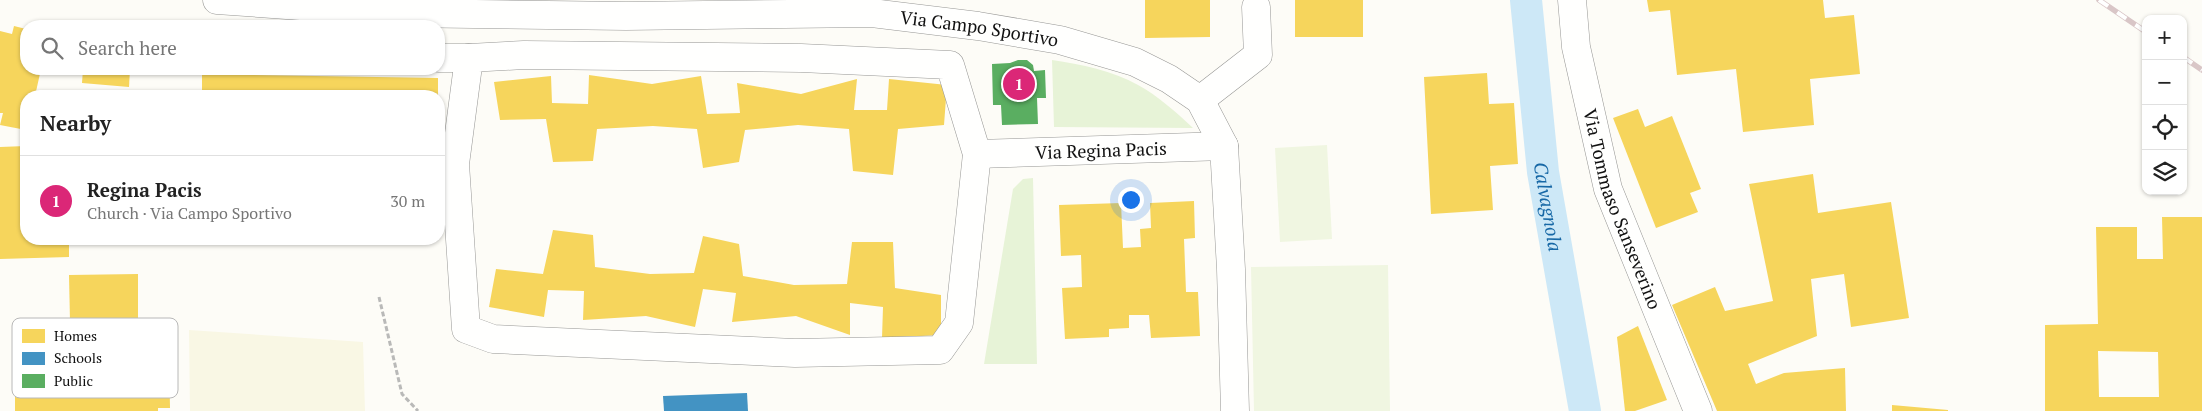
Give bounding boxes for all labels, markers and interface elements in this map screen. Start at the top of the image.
street label: Via Campo Sportivo [899,5,1060,52]
map controls [2142,15,2187,195]
button: + [2142,15,2187,60]
search box [20,20,445,75]
icon: search [38,34,66,62]
text: Search here [78,35,177,60]
button: − [2142,60,2187,105]
pin: 1 [1003,65,1035,103]
button: locate [2142,105,2187,150]
street label: Via Tommaso Sanseverino [1578,106,1667,313]
text: Nearby [40,109,111,137]
street label: Via Regina Pacis [1035,136,1167,164]
button: layers [2142,150,2187,195]
water label: Calvagnola [1530,161,1569,253]
text: Regina Pacis [87,177,202,202]
your location [1118,187,1144,213]
text: 1 [51,190,61,212]
text: 30 m [390,190,425,212]
text: Church · Via Campo Sportivo [87,202,292,224]
legend [12,318,178,398]
text: Homes [54,326,97,345]
text: Schools [54,348,102,367]
text: Public [54,371,93,390]

